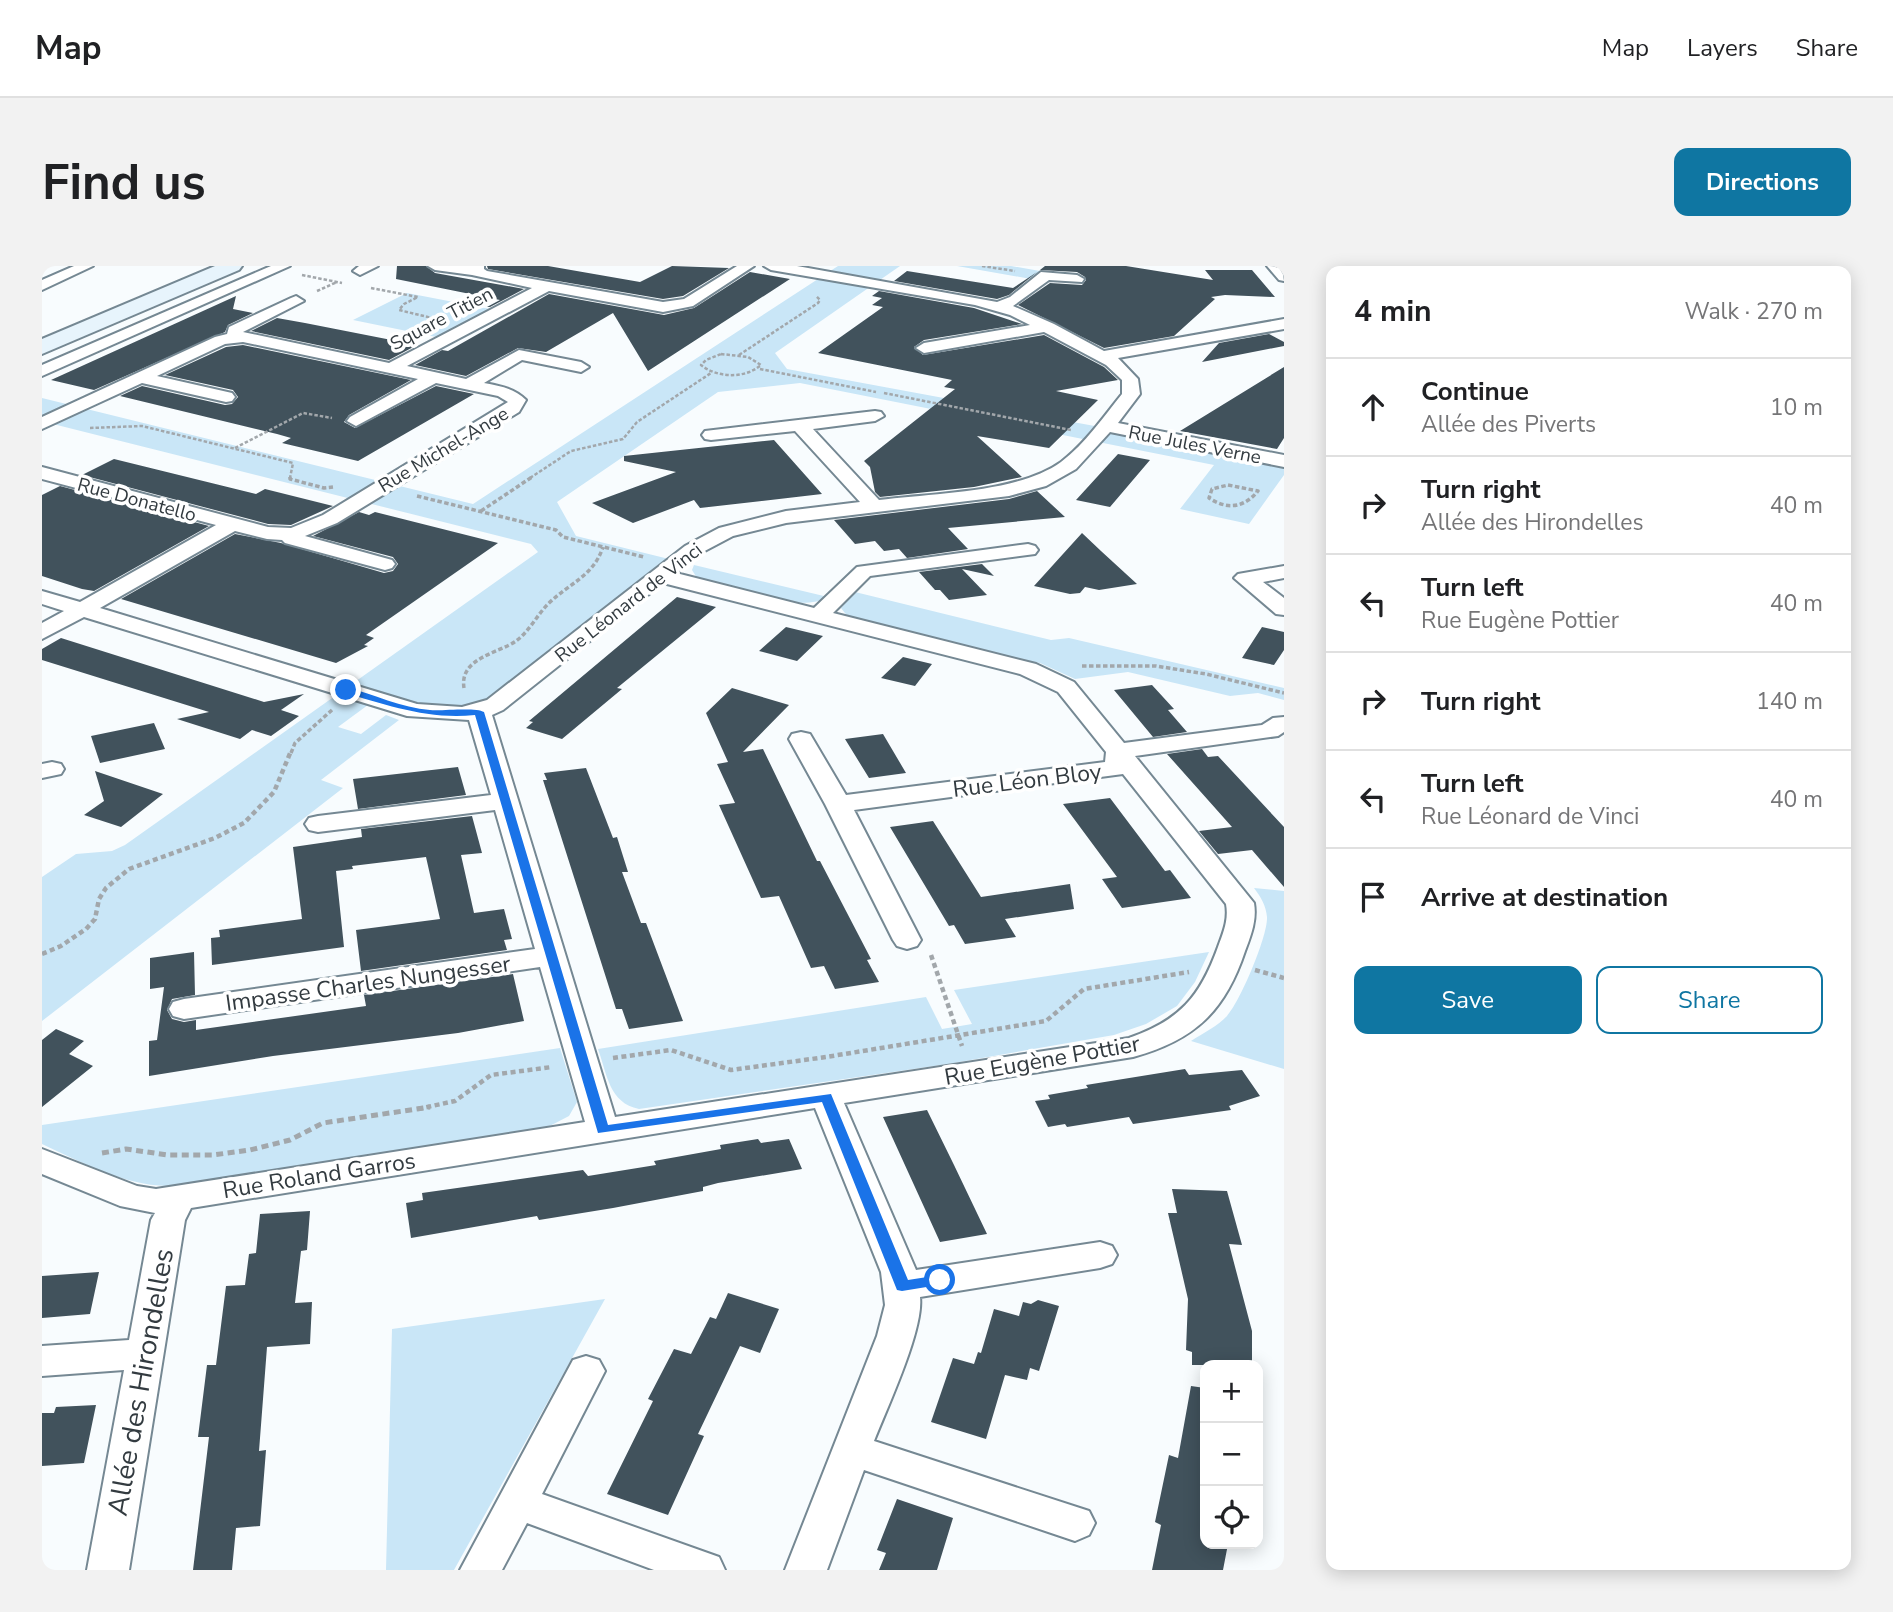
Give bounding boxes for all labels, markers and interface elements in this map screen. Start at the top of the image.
text: Map [35,26,102,71]
text: Map [1602,32,1649,64]
text: Layers [1687,32,1758,64]
text: Share [1796,32,1858,64]
button: Directions [1674,148,1851,216]
text: Find us [42,149,206,216]
street label: Square Titien [385,281,497,357]
text: 4 min [1354,291,1432,332]
text: Walk · 270 m [1684,296,1823,327]
text: Continue [1421,374,1529,409]
icon: ahead [1354,388,1392,426]
text: 10 m [1770,392,1823,423]
street label: Rue Michel-Ange [373,401,514,499]
text: Allée des Piverts [1421,409,1596,440]
street label: Rue Jules Verne [1126,419,1263,471]
street label: Rue Donatello [74,472,199,528]
text: Turn right [1421,472,1540,507]
icon: right [1354,486,1392,524]
text: 40 m [1770,490,1823,521]
text: Allée des Hirondelles [1421,507,1644,538]
street label: Rue Léonard de Vinci [550,537,708,669]
text: Turn left [1421,570,1524,605]
icon: left [1354,584,1392,622]
text: 40 m [1770,588,1823,619]
text: Rue Eugène Pottier [1421,605,1619,636]
route end [330,674,361,705]
icon: right [1354,682,1392,720]
text: Turn right [1421,684,1540,719]
text: 140 m [1756,686,1823,717]
street label: Rue Léon Bloy [951,756,1103,805]
text: Turn left [1421,766,1524,801]
icon: left [1354,780,1392,818]
text: 40 m [1770,784,1823,815]
text: Rue Léonard de Vinci [1421,801,1639,832]
icon: arrive [1354,878,1392,916]
text: Arrive at destination [1421,880,1668,915]
street label: Impasse Charles Nungesser [223,948,513,1019]
button: Save [1354,966,1582,1034]
button: Share [1596,966,1823,1034]
street label: Rue Eugène Pottier [942,1028,1143,1093]
street label: Rue Roland Garros [220,1145,418,1206]
street label: Allée des Hirondelles [99,1245,183,1519]
route start [924,1264,955,1295]
map controls [1200,1360,1263,1549]
button: + [1200,1360,1263,1423]
button: − [1200,1423,1263,1486]
button: locate [1200,1486,1263,1549]

